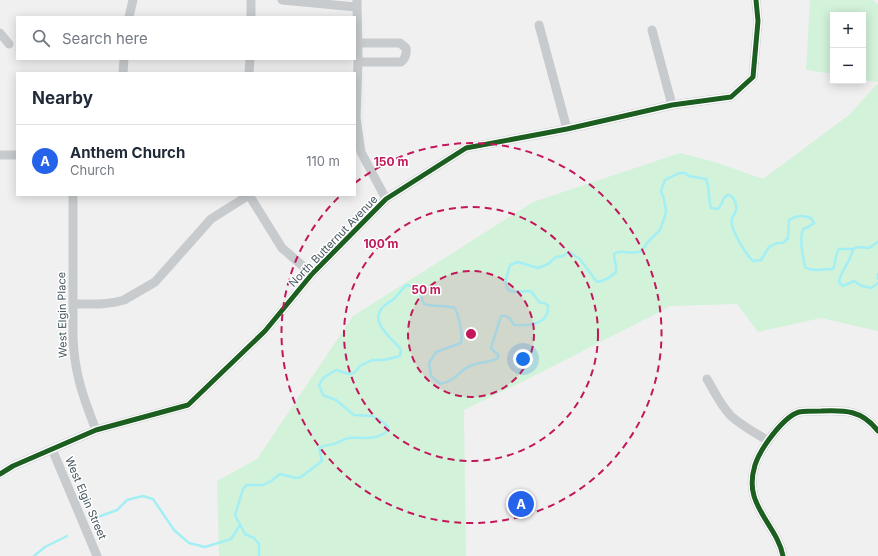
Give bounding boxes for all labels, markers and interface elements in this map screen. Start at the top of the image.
map controls [830,12,866,84]
button: + [830,12,866,48]
search box [16,16,356,60]
icon: search [30,27,52,49]
text: Search here [62,29,148,48]
button: − [830,48,866,84]
text: Nearby [32,88,93,108]
text: Anthem Church [70,143,185,162]
text: A [40,153,50,169]
text: 110 m [306,153,340,169]
text: 150 m [374,154,408,169]
text: Church [70,162,115,178]
street label: North Butternut Avenue [286,192,380,290]
text: 100 m [363,236,399,251]
street label: West Elgin Place [54,272,70,358]
text: 50 m [411,282,441,297]
centre of rings [464,327,478,341]
your location [513,349,533,369]
street label: West Elgin Street [62,455,110,542]
pin: A [508,489,534,519]

